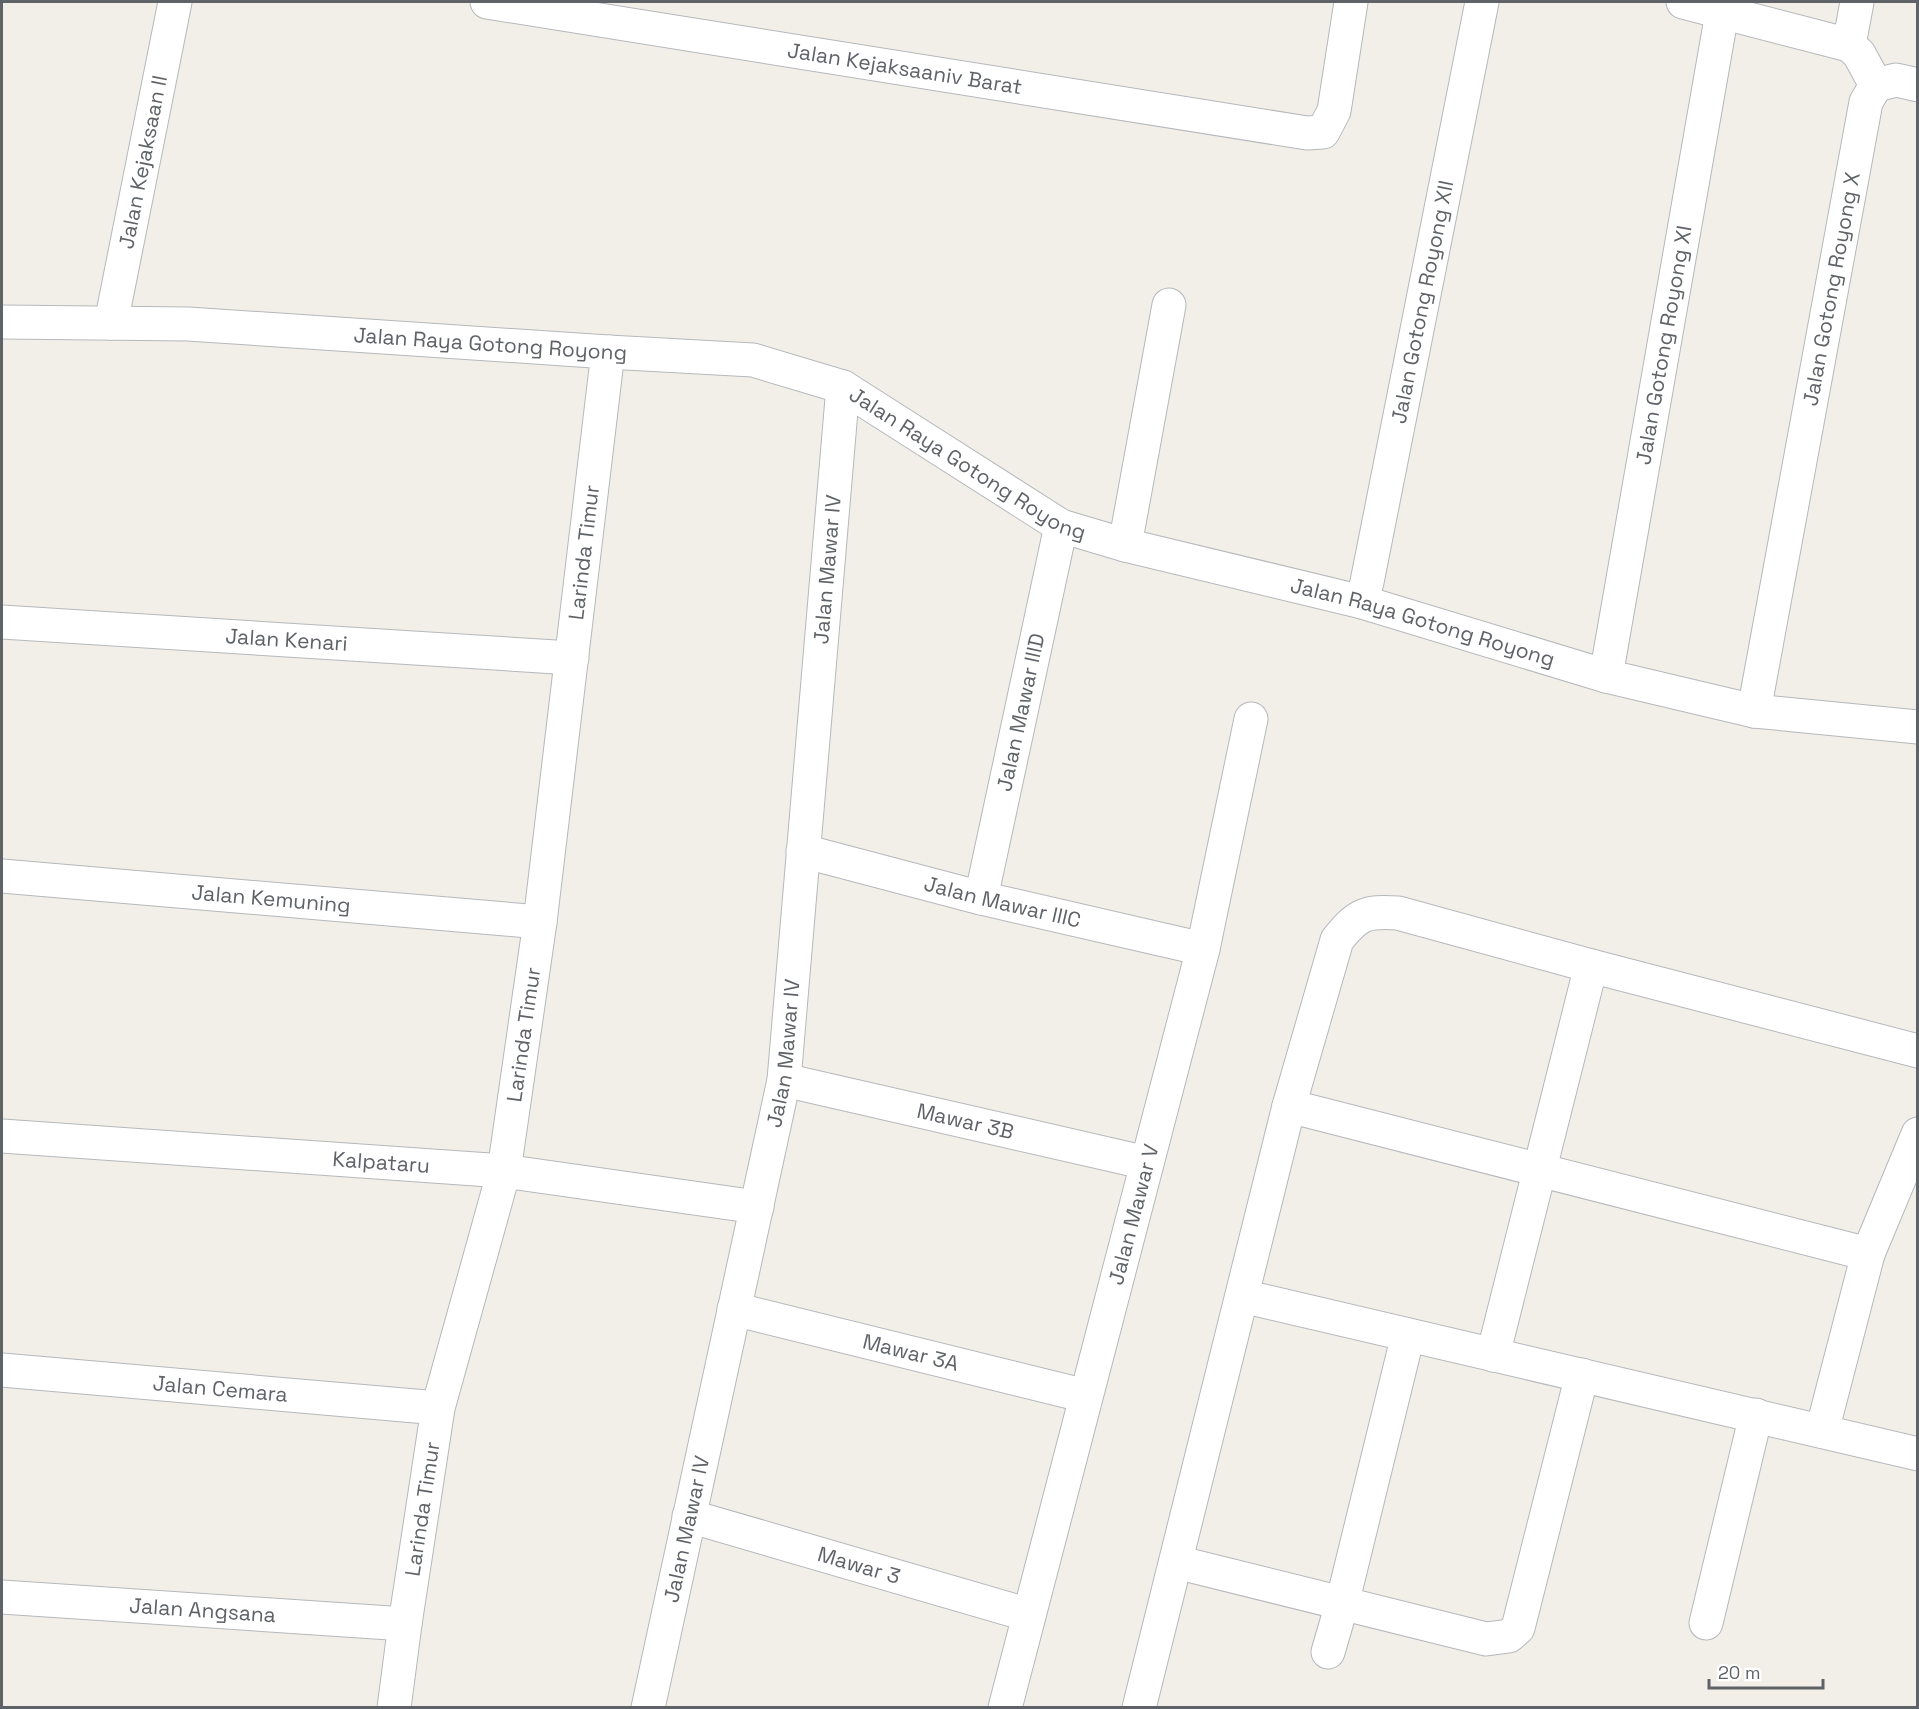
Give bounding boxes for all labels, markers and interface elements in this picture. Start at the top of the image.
street label: Jalan Kejaksaaniv Barat [786,36,1024,100]
street label: Jalan Kejaksaan II [112,73,173,251]
street label: Jalan Gotong Royong X [1796,170,1866,408]
street label: Jalan Gotong Royong XII [1385,178,1459,426]
street label: Jalan Gotong Royong XI [1629,223,1698,467]
street label: Jalan Raya Gotong Royong [353,321,628,366]
street label: Jalan Raya Gotong Royong [844,381,1089,546]
street label: Larinda Timur [562,483,605,621]
street label: Jalan Mawar IV [807,494,847,645]
street label: Jalan Raya Gotong Royong [1288,571,1558,673]
street label: Jalan Kenari [225,622,348,657]
street label: Jalan Mawar IIID [990,631,1051,794]
street label: Jalan Mawar IIIC [921,870,1084,934]
street label: Jalan Kemuning [190,878,352,919]
street label: Larinda Timur [500,965,546,1104]
street label: Jalan Mawar IV [760,978,806,1130]
street label: Mawar 3B [914,1097,1017,1145]
street label: Jalan Mawar V [1102,1141,1165,1288]
street label: Kalpataru [332,1145,431,1179]
street label: Mawar 3A [860,1327,962,1377]
street label: Jalan Cemara [152,1369,289,1408]
street label: Larinda Timur [398,1440,446,1578]
street label: Jalan Mawar IV [657,1453,715,1605]
street label: Mawar 3 [815,1540,904,1590]
street label: Jalan Angsana [128,1592,277,1628]
scale bar [1709,1652,1823,1690]
text: 20 m [1718,1661,1761,1684]

